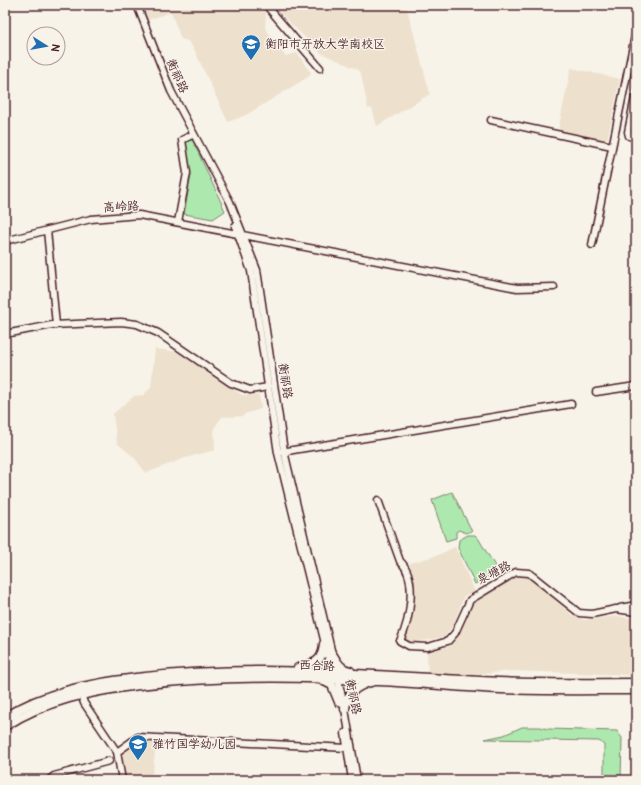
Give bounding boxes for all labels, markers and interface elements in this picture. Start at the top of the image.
north arrow [26,26,66,66]
school or university icon: 衡阳市开放大学南校区 [240,33,262,61]
place label: 衡阳市开放大学南校区 [265,37,385,52]
text: N [48,43,62,53]
street label: 衡祁路 [163,56,191,96]
street label: 高岭路 [103,199,139,215]
street label: 衡祁路 [275,362,295,400]
street label: 泉塘路 [475,558,513,588]
street label: 西合路 [299,658,335,674]
street label: 衡祁路 [342,678,364,716]
school or university icon: 雅竹国学幼儿园 [127,733,149,761]
place label: 雅竹国学幼儿园 [152,737,236,752]

